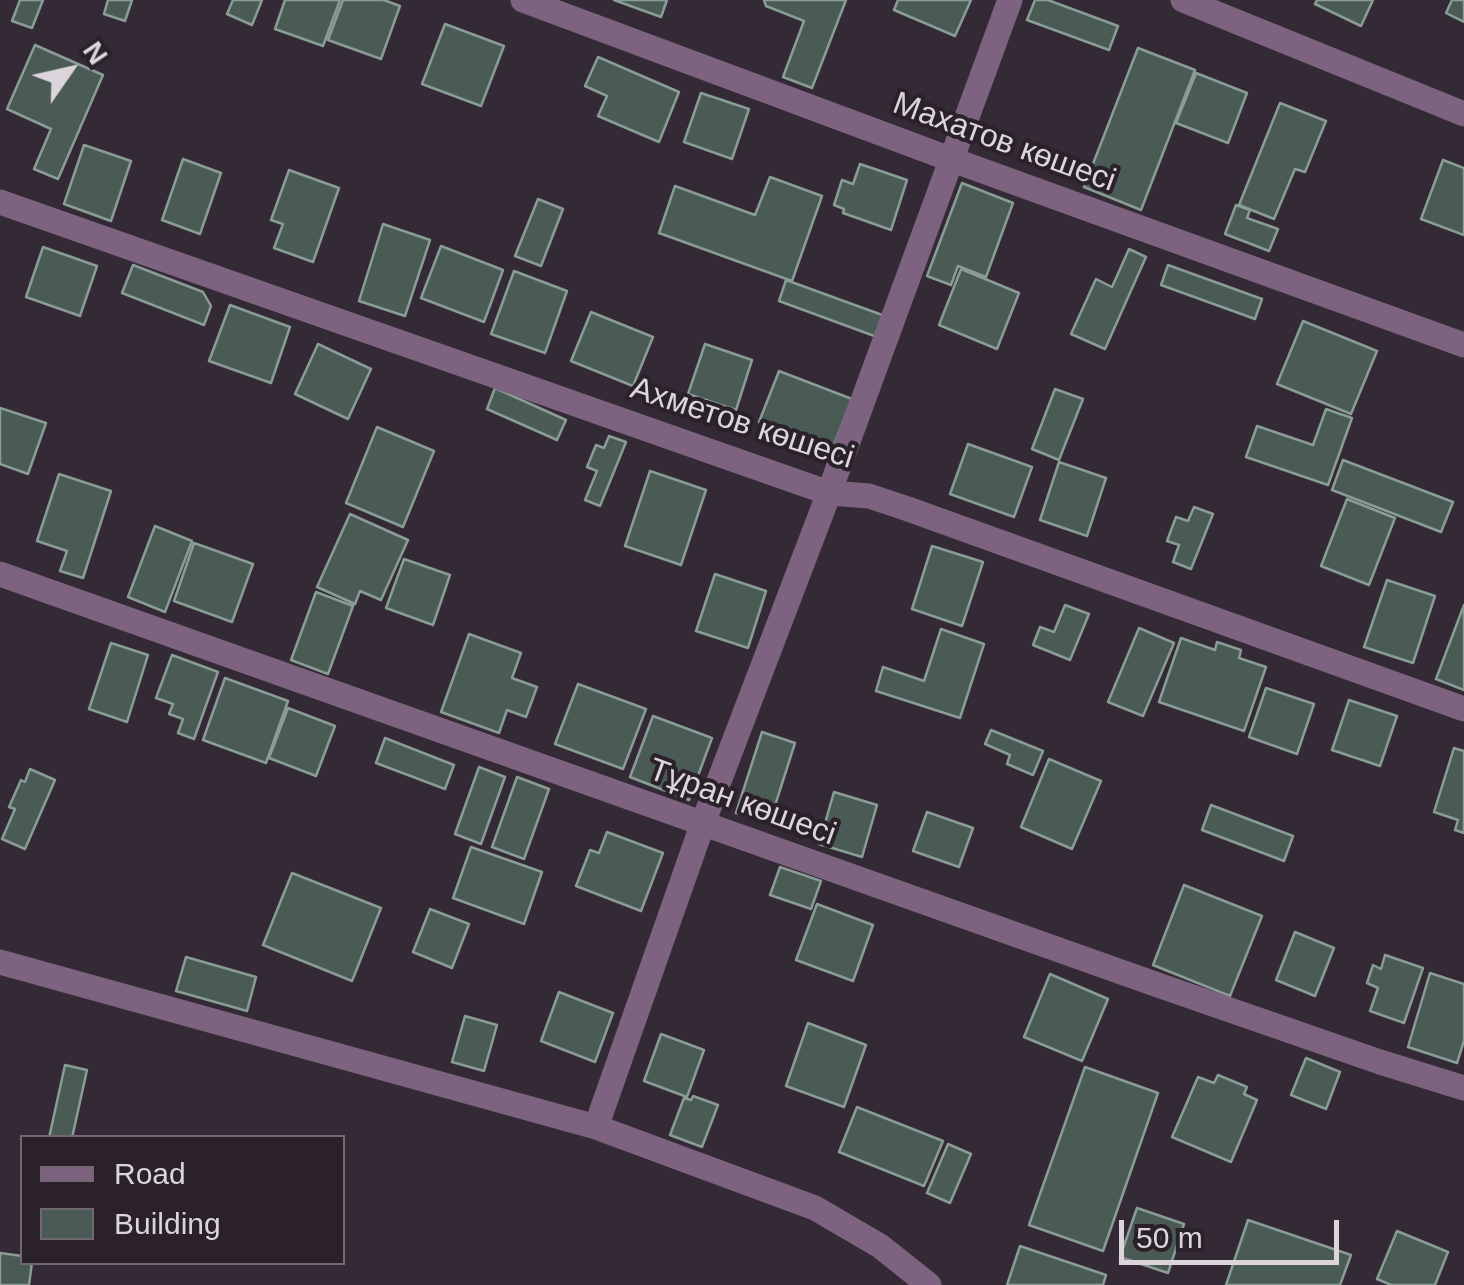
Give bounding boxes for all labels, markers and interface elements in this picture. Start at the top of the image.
north arrow [20,20,120,120]
text: N [77,36,114,70]
street label: Махатов көшесі [888,85,1120,201]
street label: Ахметов көшесі [626,370,858,478]
street label: Тұран көшесі [643,751,841,855]
legend [20,1135,345,1265]
text: Road [114,1157,186,1190]
scale bar [1124,1200,1344,1262]
text: Building [114,1207,221,1240]
text: 50 m [1136,1221,1203,1254]

